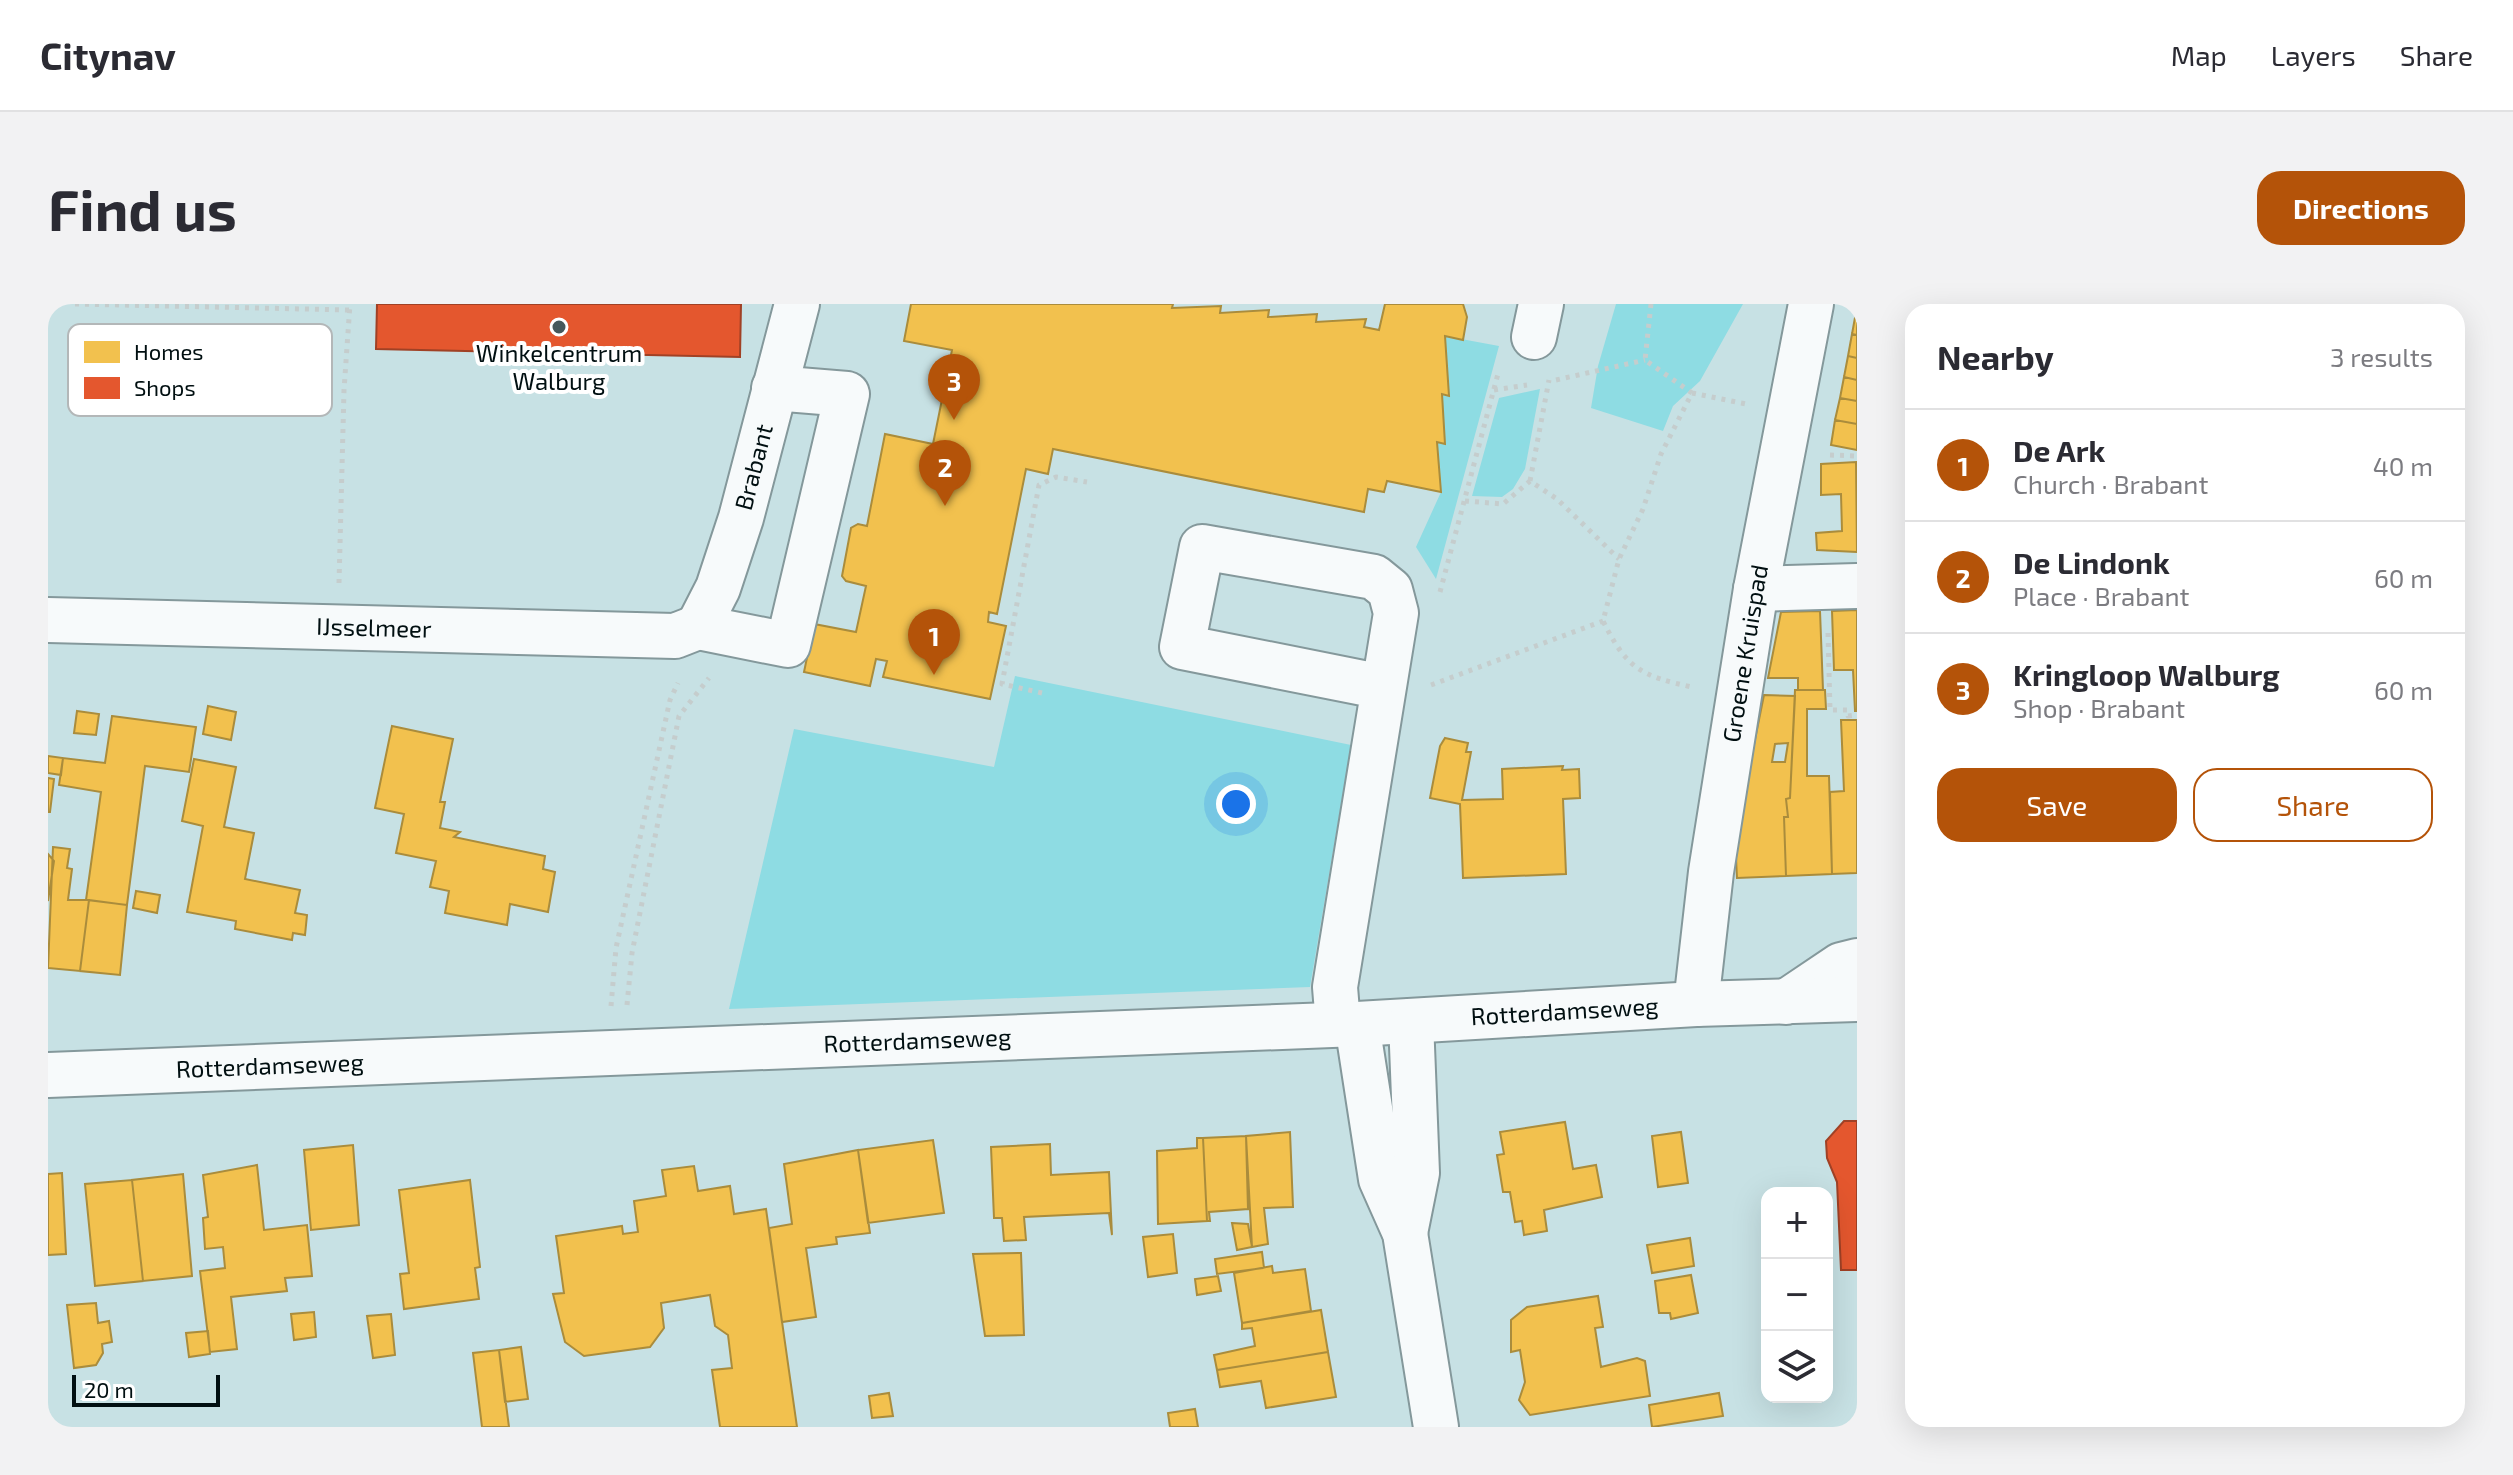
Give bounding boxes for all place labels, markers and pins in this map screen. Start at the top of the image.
marker: Winkelcentrum Walburg [550,318,568,336]
place label: Winkelcentrum Walburg [476,338,642,395]
pin: 3 [928,354,980,420]
pin: 2 [919,440,971,506]
pin: 1 [908,609,960,675]

